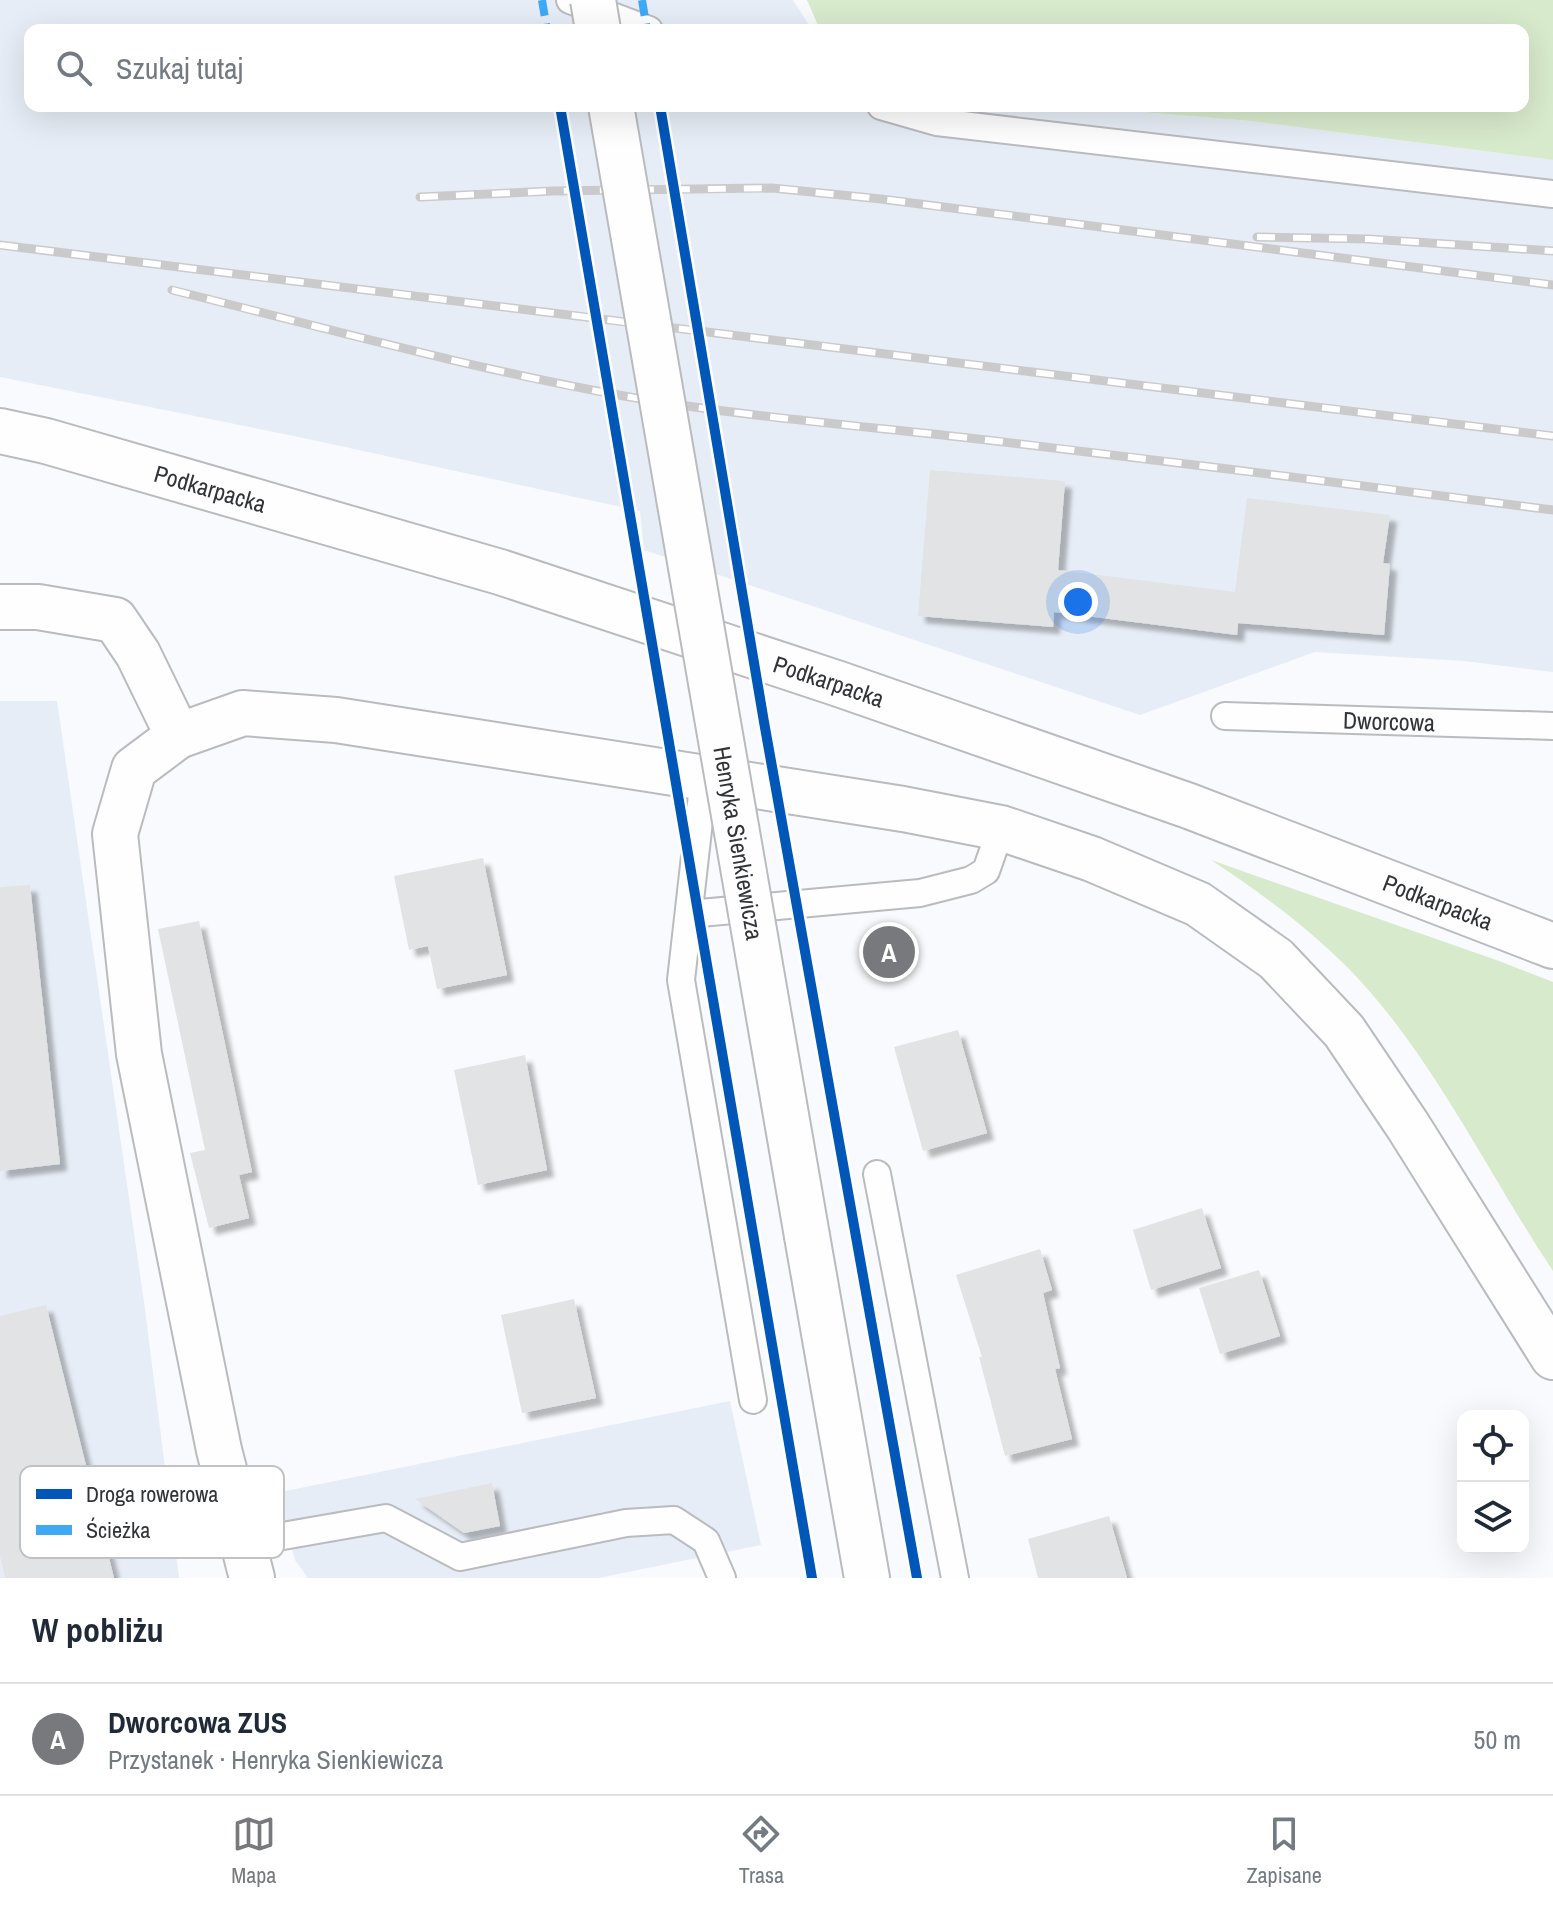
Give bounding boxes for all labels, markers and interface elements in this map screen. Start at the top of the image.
search box [24,24,1529,112]
icon: search [52,46,96,90]
text: Szukaj tutaj [116,48,243,88]
street label: Podkarpacka [151,457,270,520]
your location [1058,582,1098,622]
street label: Podkarpacka [769,647,889,715]
street label: Dworcowa [1342,704,1435,738]
street label: Henryka Sienkiewicza [706,744,771,942]
street label: Podkarpacka [1379,866,1497,937]
pin: A [863,922,915,982]
map controls [1457,1410,1529,1554]
button: locate [1457,1410,1529,1482]
legend [20,1466,284,1558]
text: Droga rowerowa [86,1479,218,1509]
button: layers [1457,1482,1529,1554]
text: Ścieżka [86,1515,150,1545]
text: W pobliżu [32,1607,164,1653]
text: Dworcowa ZUS [108,1702,287,1742]
text: A [50,1722,66,1757]
text: 50 m [1474,1722,1521,1757]
text: Przystanek · Henryka Sienkiewicza [108,1742,443,1777]
tab: Mapa [231,1812,276,1890]
tab: Trasa [739,1812,784,1890]
tab: Zapisane [1247,1812,1322,1890]

